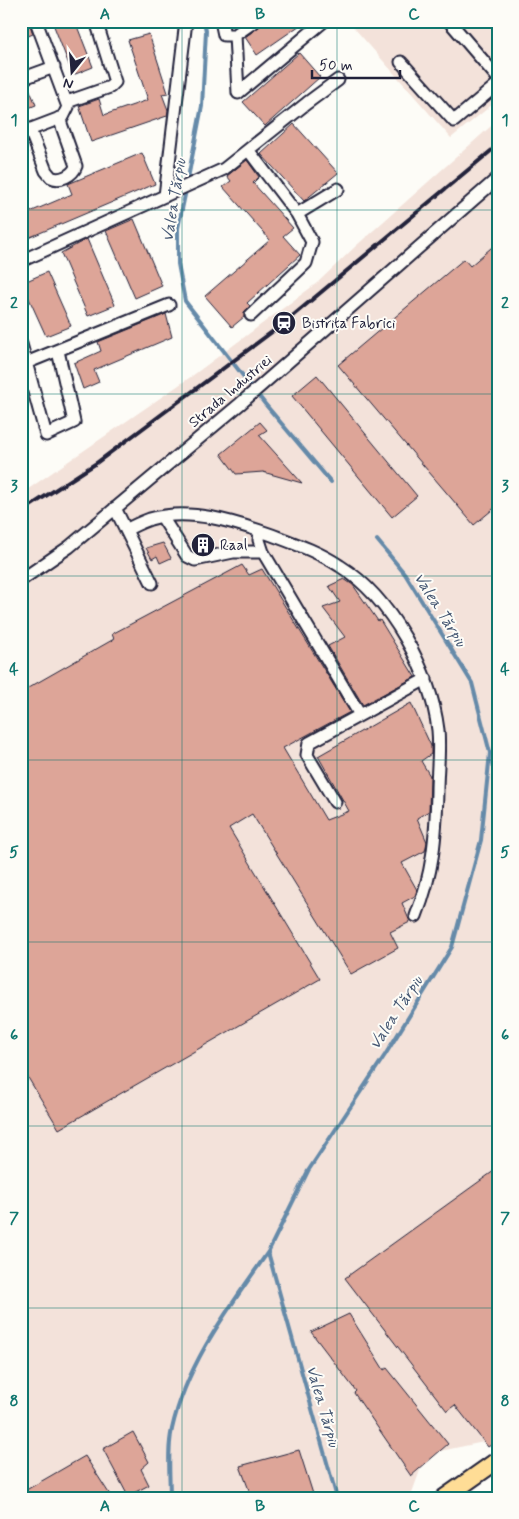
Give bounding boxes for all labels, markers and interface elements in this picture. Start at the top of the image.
text: A [100,4,110,25]
text: B [255,4,265,25]
text: C [408,4,420,25]
north arrow [48,48,98,98]
scale bar [312,48,399,80]
text: 50 m [319,56,353,76]
text: N [61,74,76,93]
text: 1 [10,110,18,131]
text: 1 [501,110,509,131]
water label: Valea Tărpiu [158,156,192,243]
text: 2 [10,293,18,314]
text: 2 [501,293,509,314]
station icon: Bistrița Fabrici [271,310,297,336]
place label: Bistrița Fabrici [302,314,395,334]
street label: Strada Industriei [185,351,277,433]
text: 3 [10,476,18,497]
text: 3 [501,476,509,497]
building icon: Raal [190,532,216,558]
place label: Raal [220,536,248,556]
water label: Valea Tărpiu [409,569,472,652]
text: 4 [9,659,19,680]
text: 4 [500,659,510,680]
text: 5 [9,842,19,863]
text: 5 [500,842,510,863]
water label: Valea Tărpiu [365,971,429,1054]
text: 6 [10,1025,18,1046]
text: 6 [501,1025,509,1046]
text: 7 [9,1208,19,1229]
text: 7 [500,1208,510,1229]
water label: Valea Tărpiu [301,1363,345,1451]
text: 8 [9,1391,19,1412]
text: 8 [500,1391,510,1412]
text: A [100,1496,110,1517]
text: B [255,1496,265,1517]
text: C [408,1496,420,1517]

